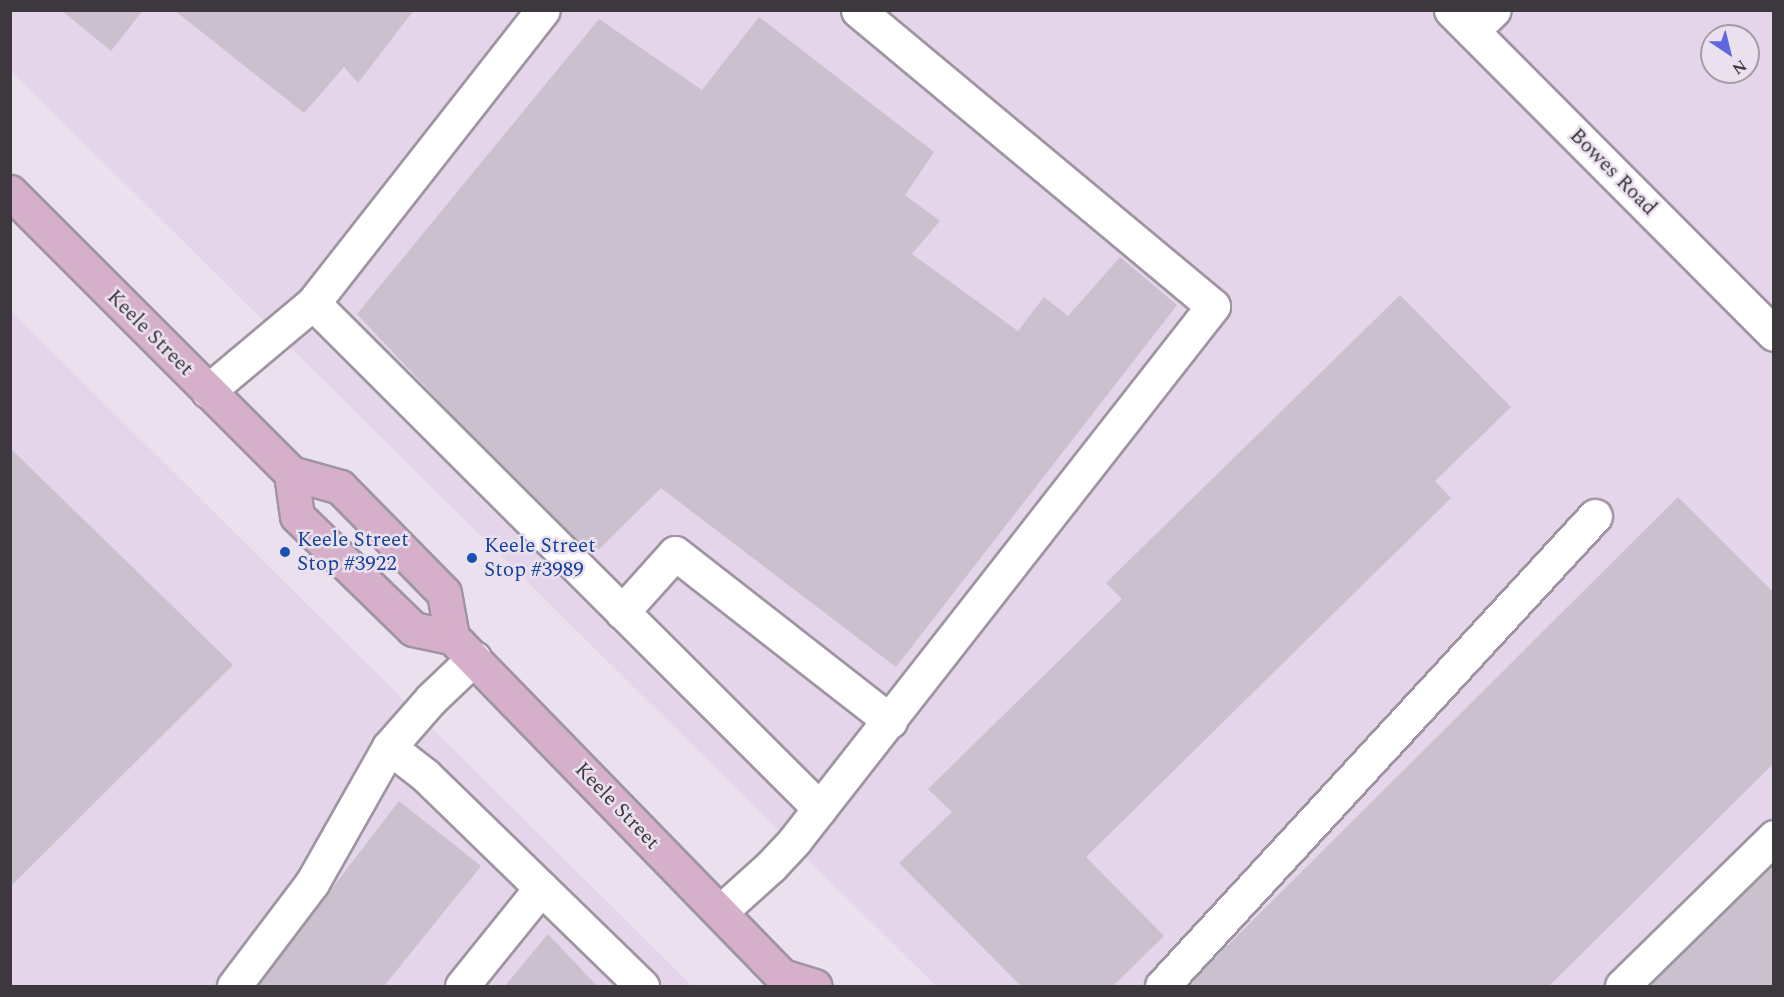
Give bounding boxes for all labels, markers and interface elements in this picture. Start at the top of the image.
north arrow [1700,24,1760,84]
text: N [1727,54,1751,81]
street label: Bowes Road [1564,123,1662,221]
street label: Keele Street [102,285,198,381]
place label: Keele Street Stop #3922 [297,527,409,577]
place label: Keele Street Stop #3989 [484,533,596,583]
marker: Keele Street Stop #3922 [278,545,292,559]
marker: Keele Street Stop #3989 [465,551,479,565]
street label: Keele Street [569,757,665,855]

